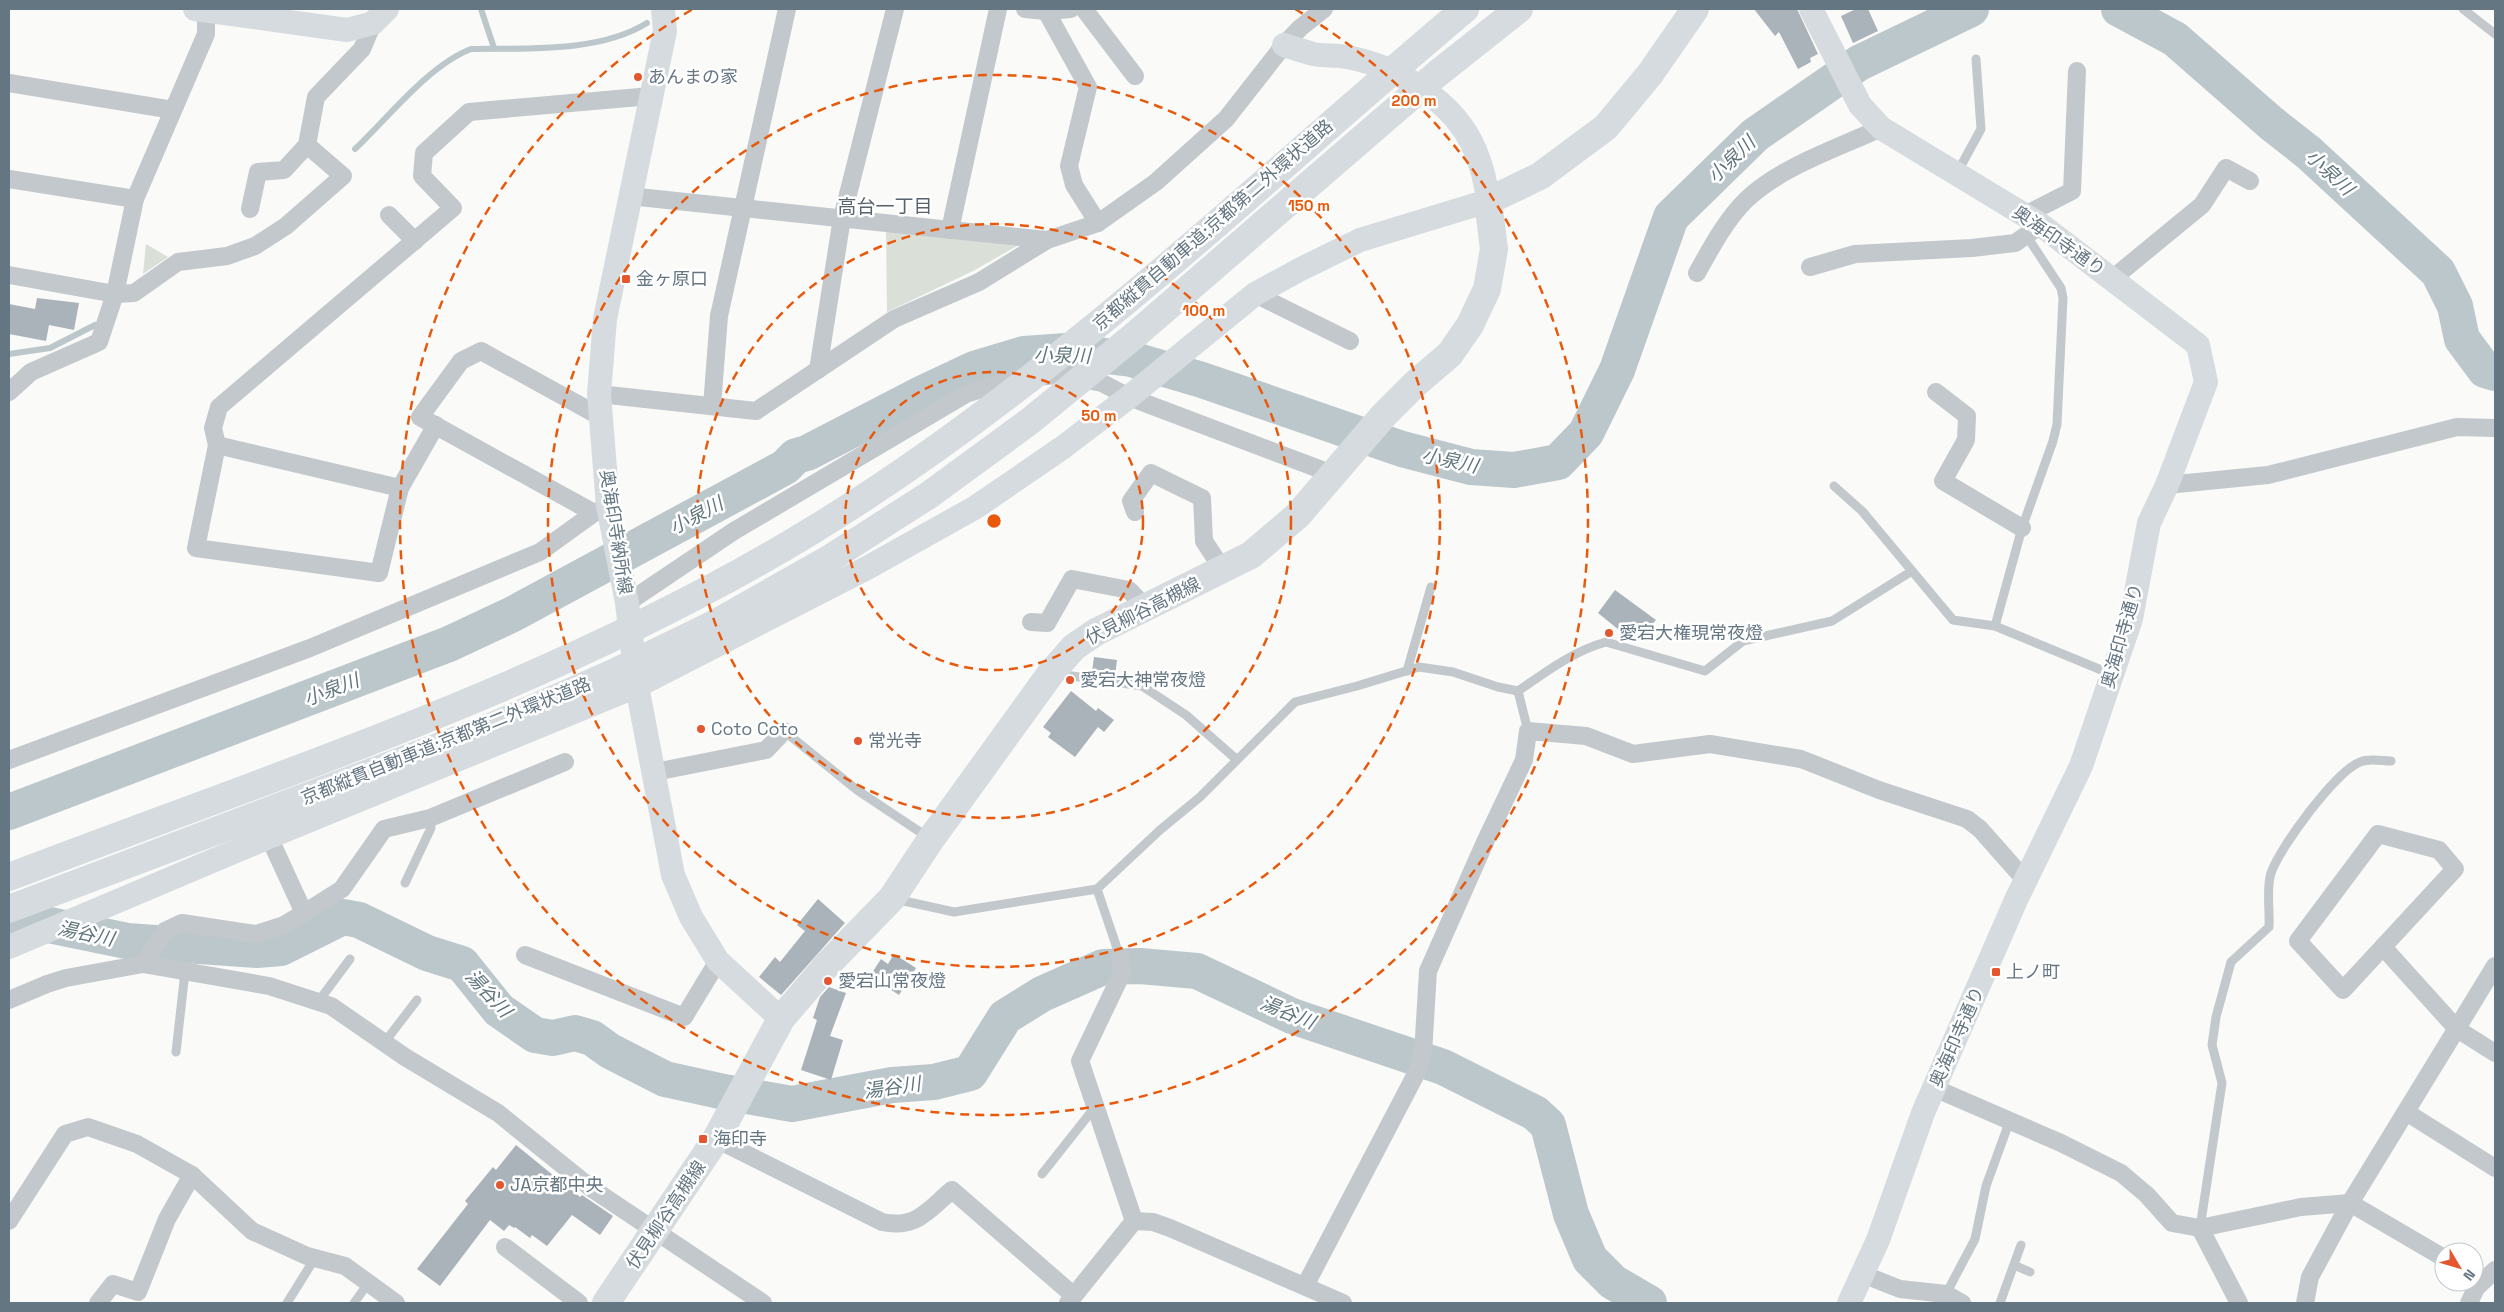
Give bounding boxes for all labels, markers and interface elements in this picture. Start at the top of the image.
place label: あんまの家 [648,65,738,88]
marker: あんまの家 [632,71,644,83]
text: 200 m [1392,91,1436,110]
street label: 京都縦貫自動車道;京都第二外環状道路 [1088,114,1337,335]
water label: 小泉川 [1702,129,1762,188]
water label: 小泉川 [2300,144,2360,202]
district label: 高台一丁目 [837,194,933,219]
text: 150 m [1288,196,1330,215]
street label: 奥海印寺通り [2008,200,2110,281]
place label: 金ヶ原口 [636,267,708,290]
marker: 金ヶ原口 [620,273,632,285]
text: 100 m [1183,301,1225,320]
water label: 小泉川 [1033,343,1093,369]
text: 50 m [1081,406,1117,425]
water label: 小泉川 [1419,442,1482,479]
street label: 奥海印寺納所線 [595,468,638,596]
water label: 小泉川 [665,490,729,540]
centre of rings [985,512,1003,530]
street label: 伏見柳谷高槻線 [1081,572,1204,649]
street label: 奥海印寺通り [2096,581,2147,691]
place label: 愛宕大権現常夜燈 [1619,621,1763,644]
marker: 愛宕大権現常夜燈 [1603,627,1615,639]
water label: 小泉川 [300,667,364,711]
place label: 愛宕大神常夜燈 [1080,668,1206,691]
street label: 京都縦貫自動車道;京都第二外環状道路 [298,672,594,809]
marker: 愛宕大神常夜燈 [1064,674,1076,686]
place label: Coto Coto [711,717,798,740]
marker: Coto Coto [695,723,707,735]
place label: 常光寺 [868,729,922,752]
marker: 常光寺 [852,735,864,747]
water label: 湯谷川 [55,915,118,952]
place label: 上ノ町 [2006,960,2060,983]
water label: 湯谷川 [460,964,519,1024]
marker: 上ノ町 [1990,966,2002,978]
place label: 愛宕山常夜燈 [838,969,946,992]
marker: 愛宕山常夜燈 [822,975,834,987]
street label: 奥海印寺通り [1924,983,1989,1091]
water label: 湯谷川 [1257,990,1321,1035]
water label: 湯谷川 [862,1071,924,1104]
place label: 海印寺 [713,1127,767,1150]
marker: 海印寺 [697,1133,709,1145]
street label: 伏見柳谷高槻線 [621,1156,710,1273]
place label: JA京都中央 [510,1173,603,1196]
marker: JA京都中央 [494,1179,506,1191]
north arrow [2434,1242,2484,1292]
text: N [2459,1266,2479,1284]

